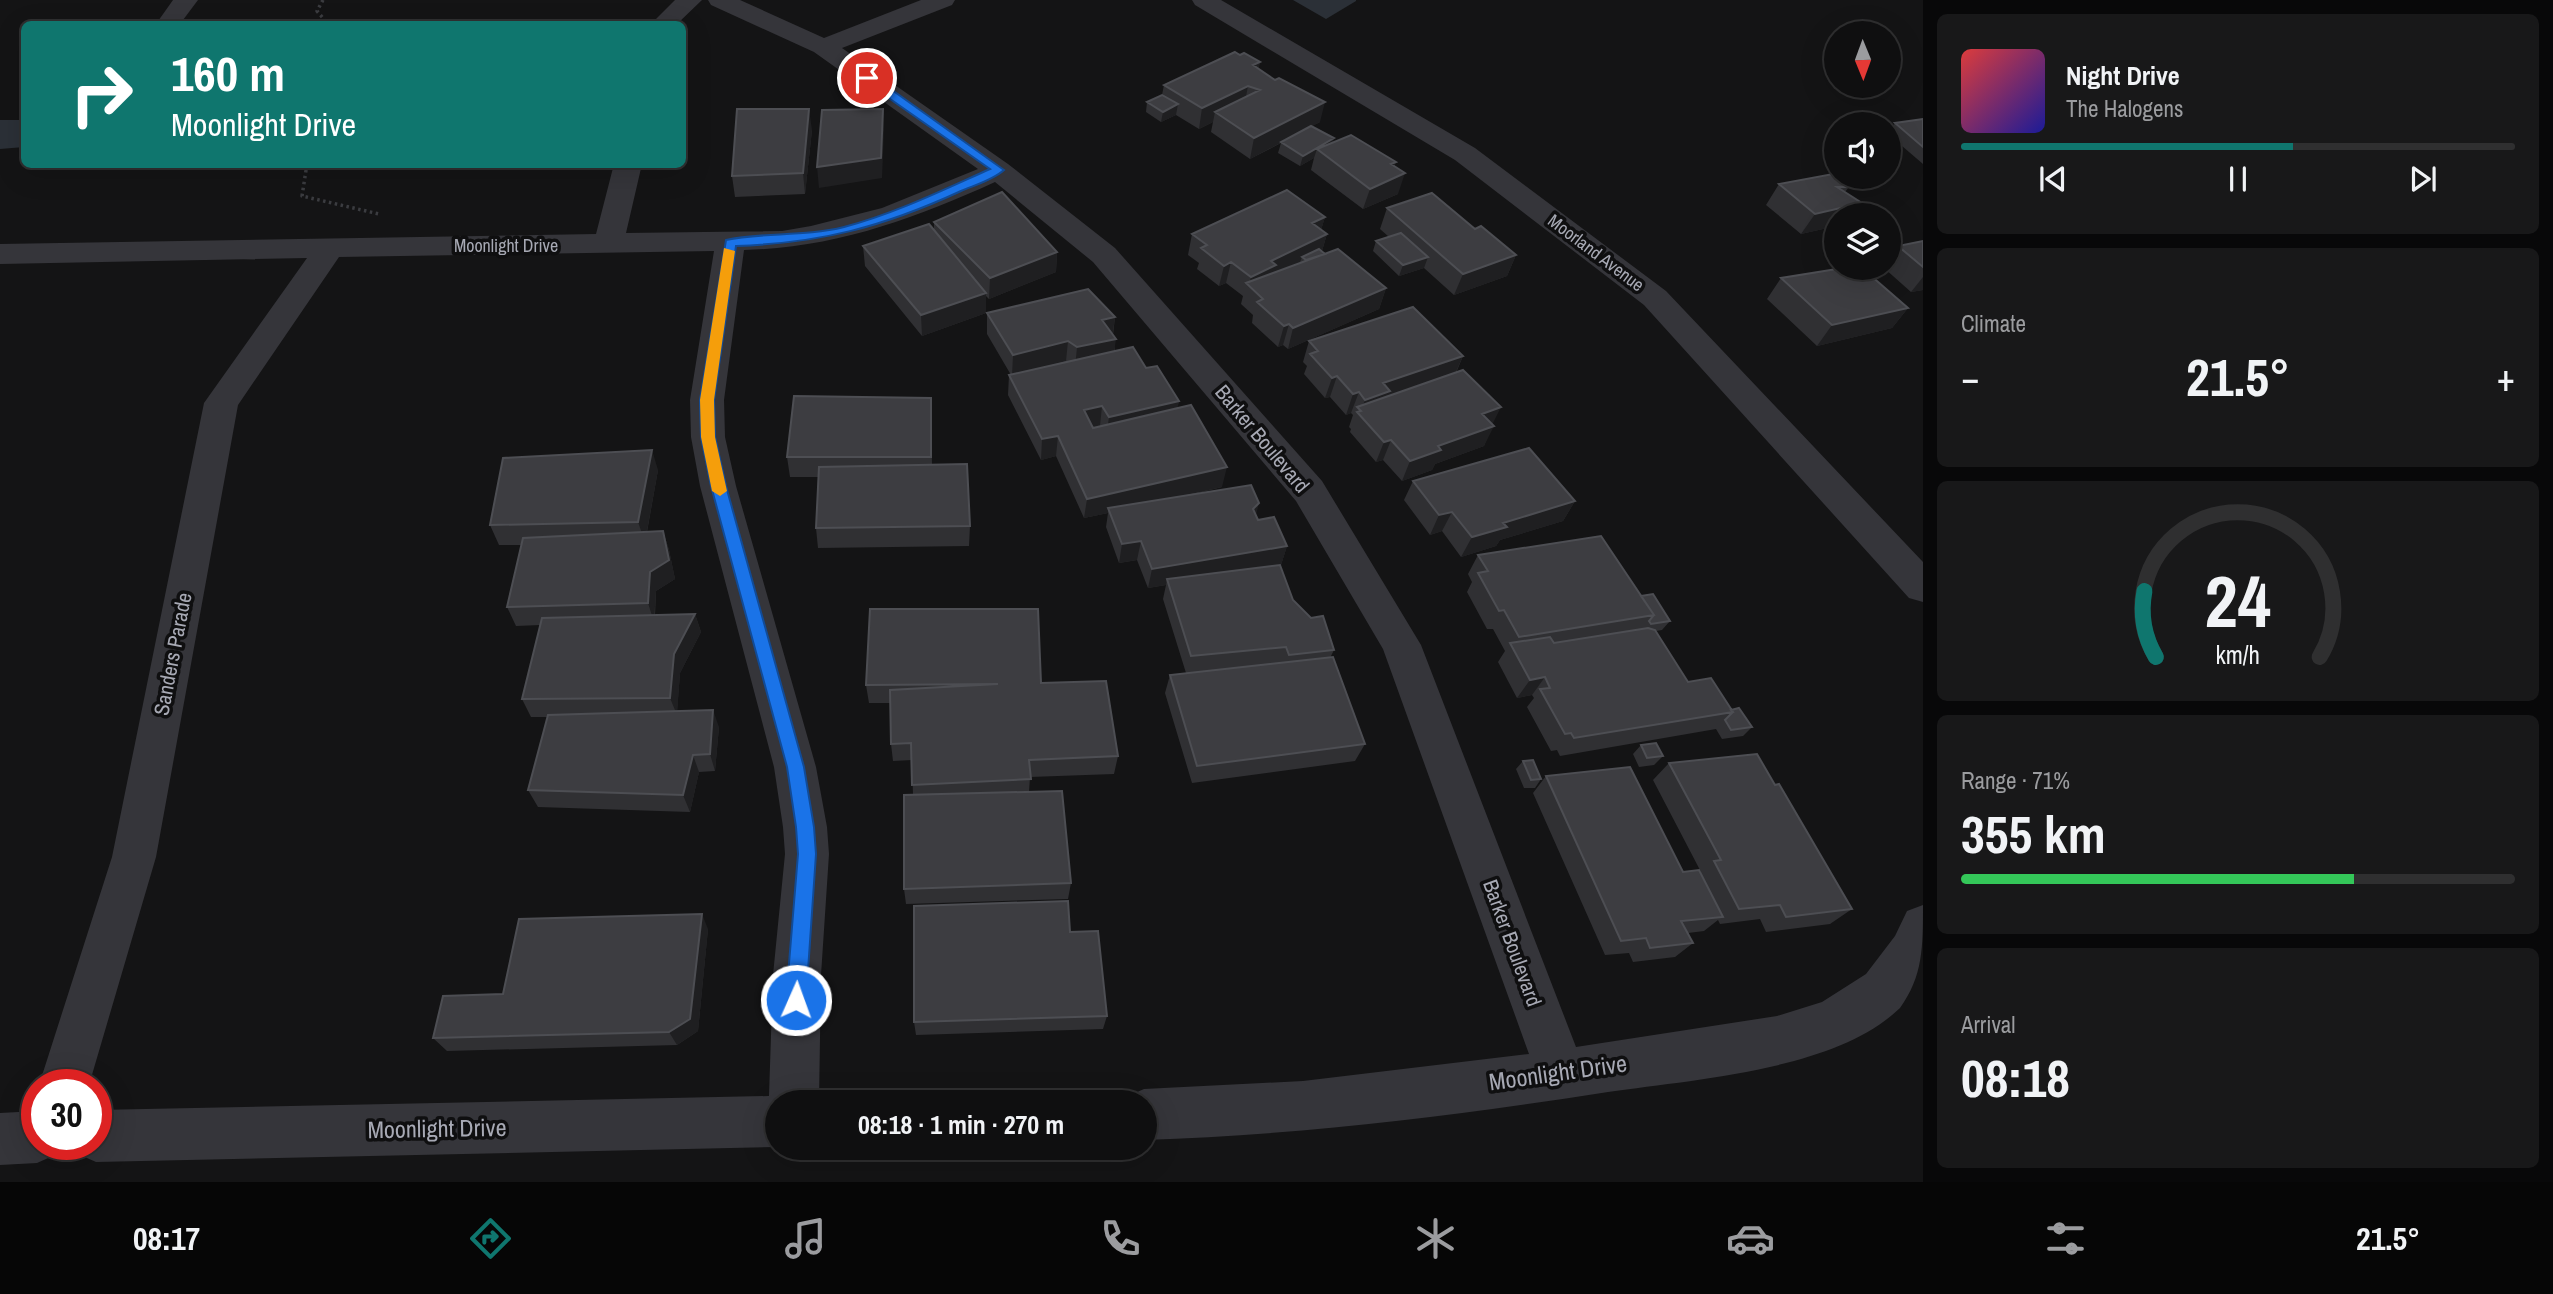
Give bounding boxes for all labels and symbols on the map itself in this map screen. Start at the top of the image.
north arrow [1824,21,1900,98]
pin [837,48,897,108]
street label: Moorland Avenue [1543,208,1650,297]
street label: Moonlight Drive [454,233,558,258]
street label: Barker Boulevard [1209,378,1316,499]
street label: Sanders Parade [146,590,199,718]
street label: Barker Boulevard [1476,875,1549,1010]
position arrow [759,963,833,1037]
street label: Moonlight Drive [1487,1046,1629,1098]
speed limit sign: 30 [21,1069,112,1160]
street label: Moonlight Drive [367,1111,507,1145]

